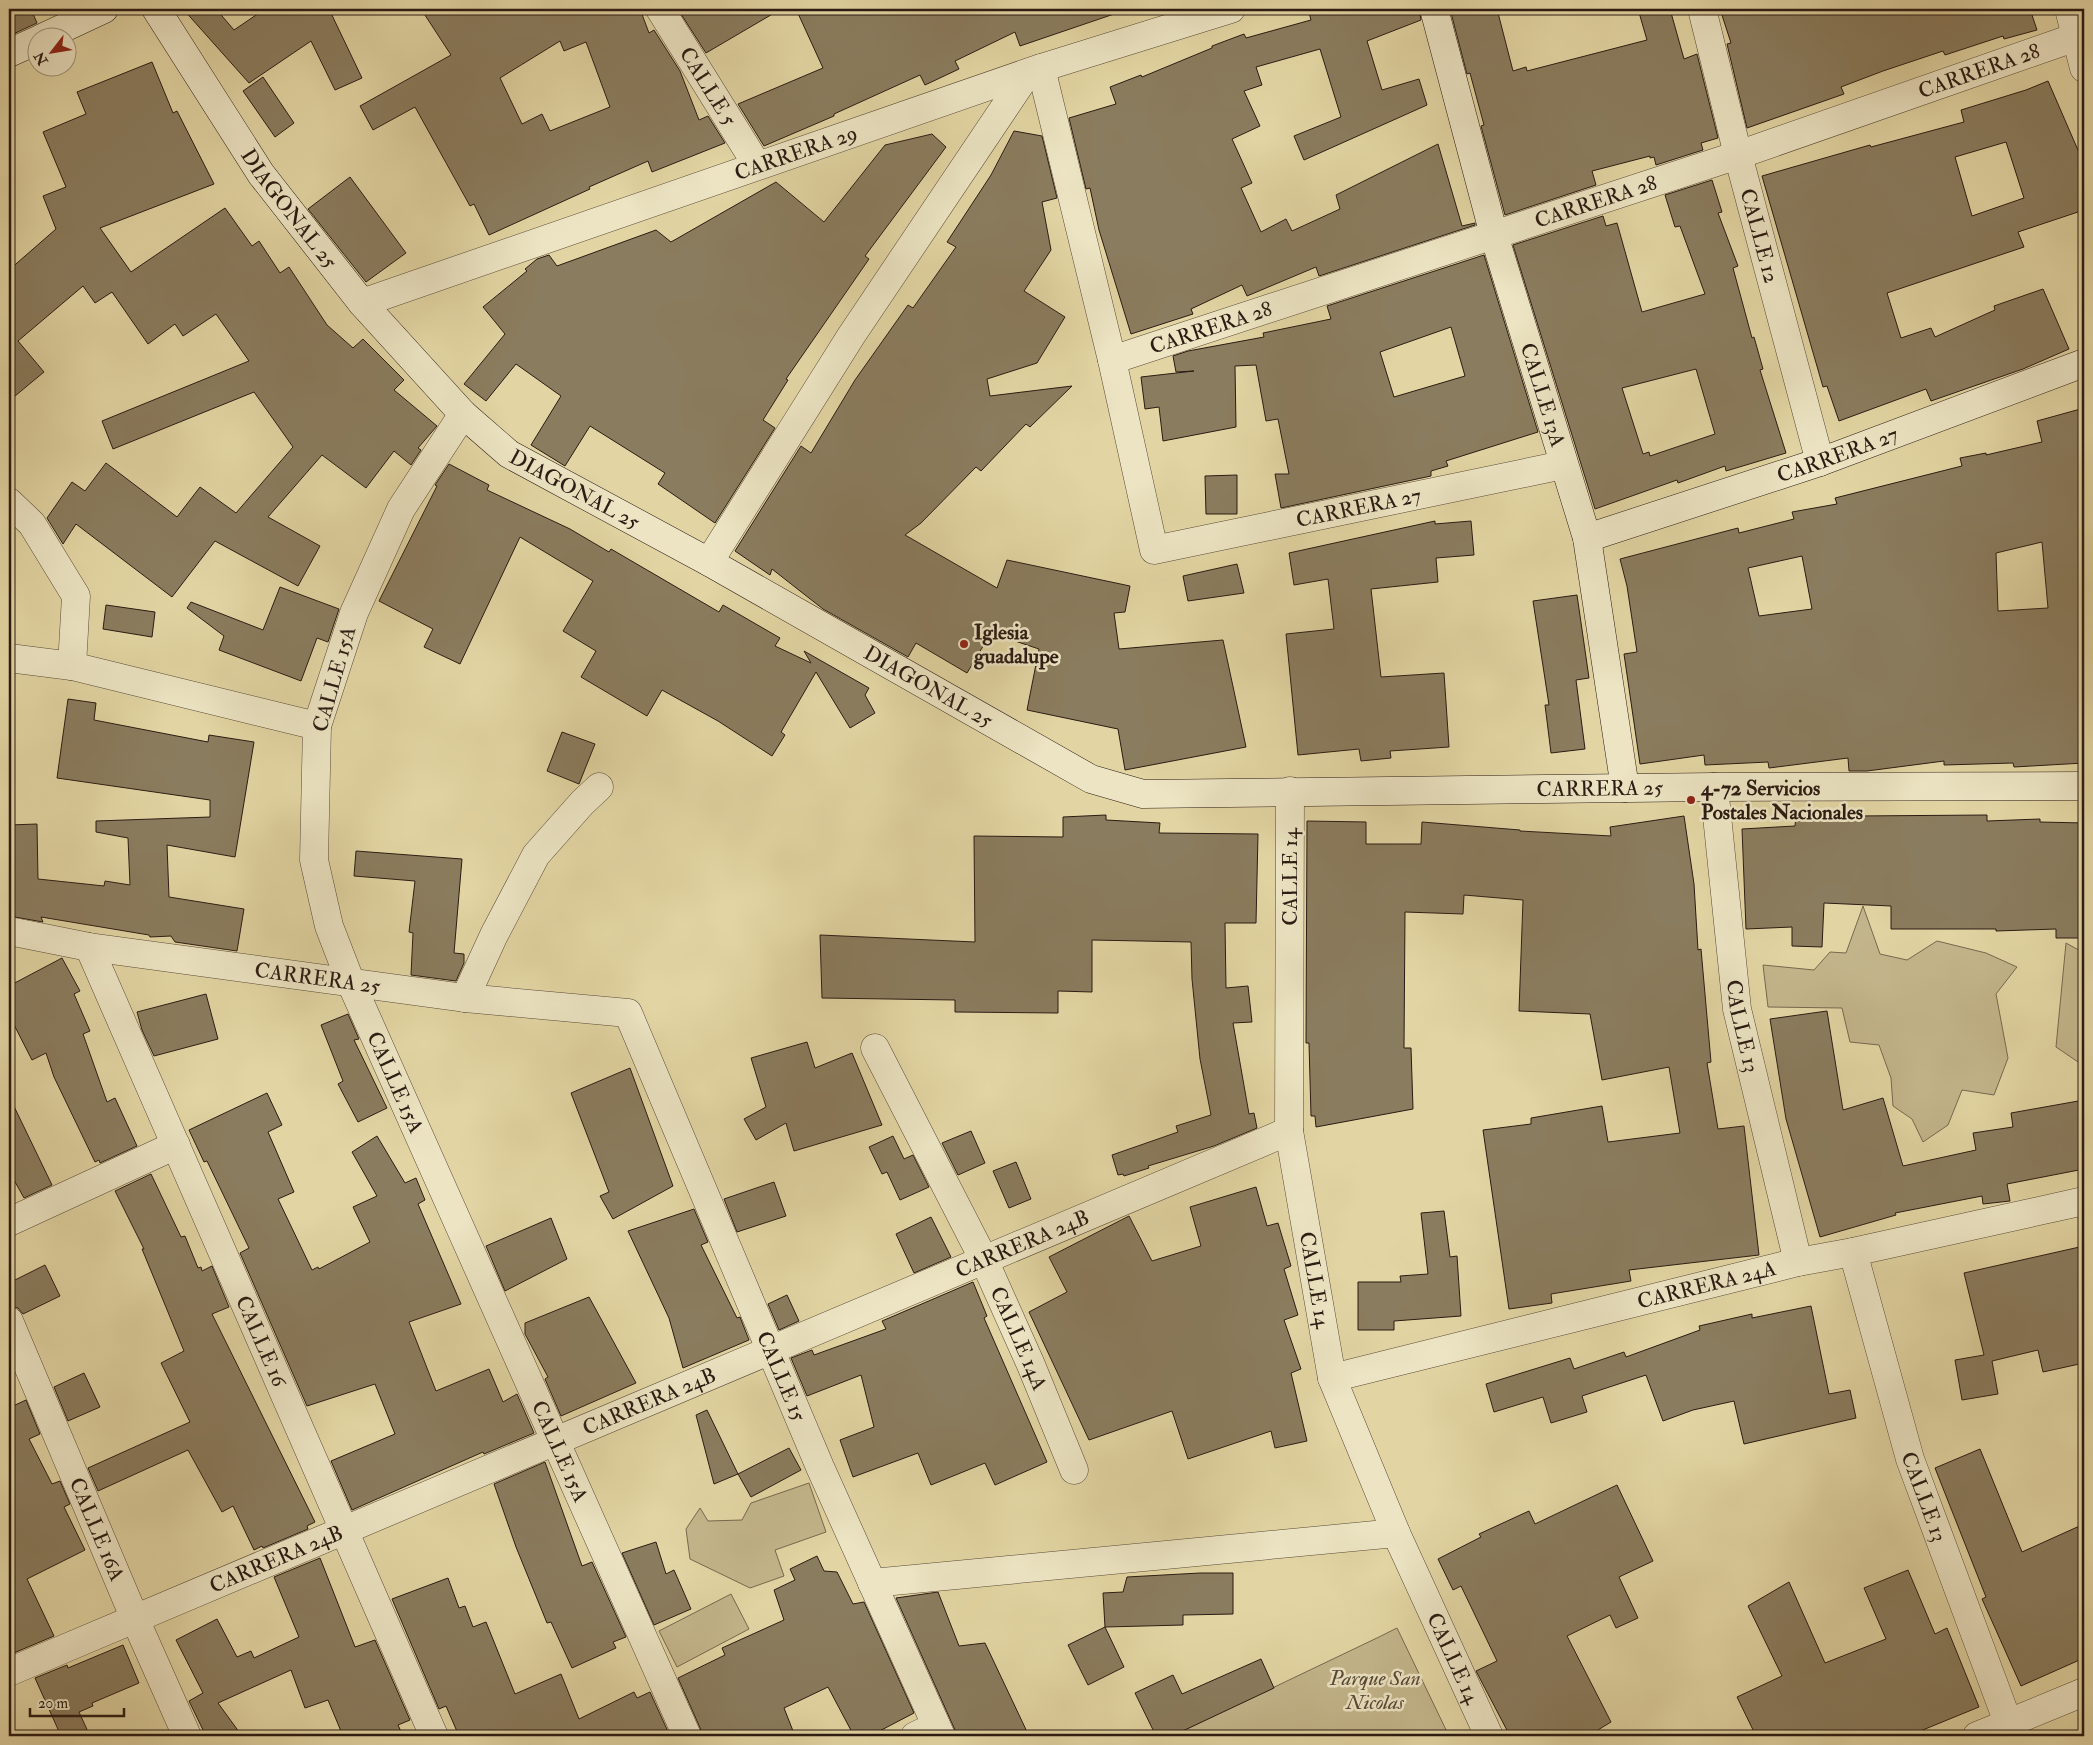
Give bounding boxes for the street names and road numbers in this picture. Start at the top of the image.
street label: CARRERA 28 [1915,38,2044,105]
street label: CALLE 5 [673,42,743,132]
street label: CARRERA 29 [731,120,861,187]
street label: DIAGONAL 25 [234,144,344,275]
street label: CARRERA 28 [1531,169,1661,235]
street label: CALLE 12 [1734,186,1785,286]
street label: CARRERA 28 [1146,295,1276,361]
street label: CALLE 13A [1514,340,1571,450]
street label: CARRERA 27 [1774,421,1902,489]
street label: DIAGONAL 25 [505,444,645,536]
street label: CARRERA 27 [1294,482,1424,534]
street label: CALLE 15A [307,623,362,735]
street label: DIAGONAL 25 [859,640,998,735]
street label: CARRERA 25 [1536,775,1664,803]
street label: CALLE 14 [1277,827,1304,926]
street label: CARRERA 25 [253,957,383,1000]
street label: CALLE 13 [1720,978,1765,1075]
street label: CALLE 15A [360,1027,429,1138]
street label: CARRERA 24B [952,1204,1093,1284]
street label: CALLE 14 [1293,1229,1336,1332]
street label: CARRERA 24A [1634,1255,1779,1316]
street label: CALLE 14A [984,1282,1053,1394]
street label: CALLE 16 [229,1291,293,1392]
street label: CALLE 15 [750,1327,812,1426]
street label: CARRERA 24B [578,1362,720,1442]
street label: CALLE 15A [525,1396,594,1507]
street label: CALLE 13 [1894,1448,1953,1546]
street label: CALLE 16A [63,1473,130,1585]
street label: CARRERA 24B [205,1519,347,1600]
street label: CALLE 14 [1420,1608,1486,1710]

